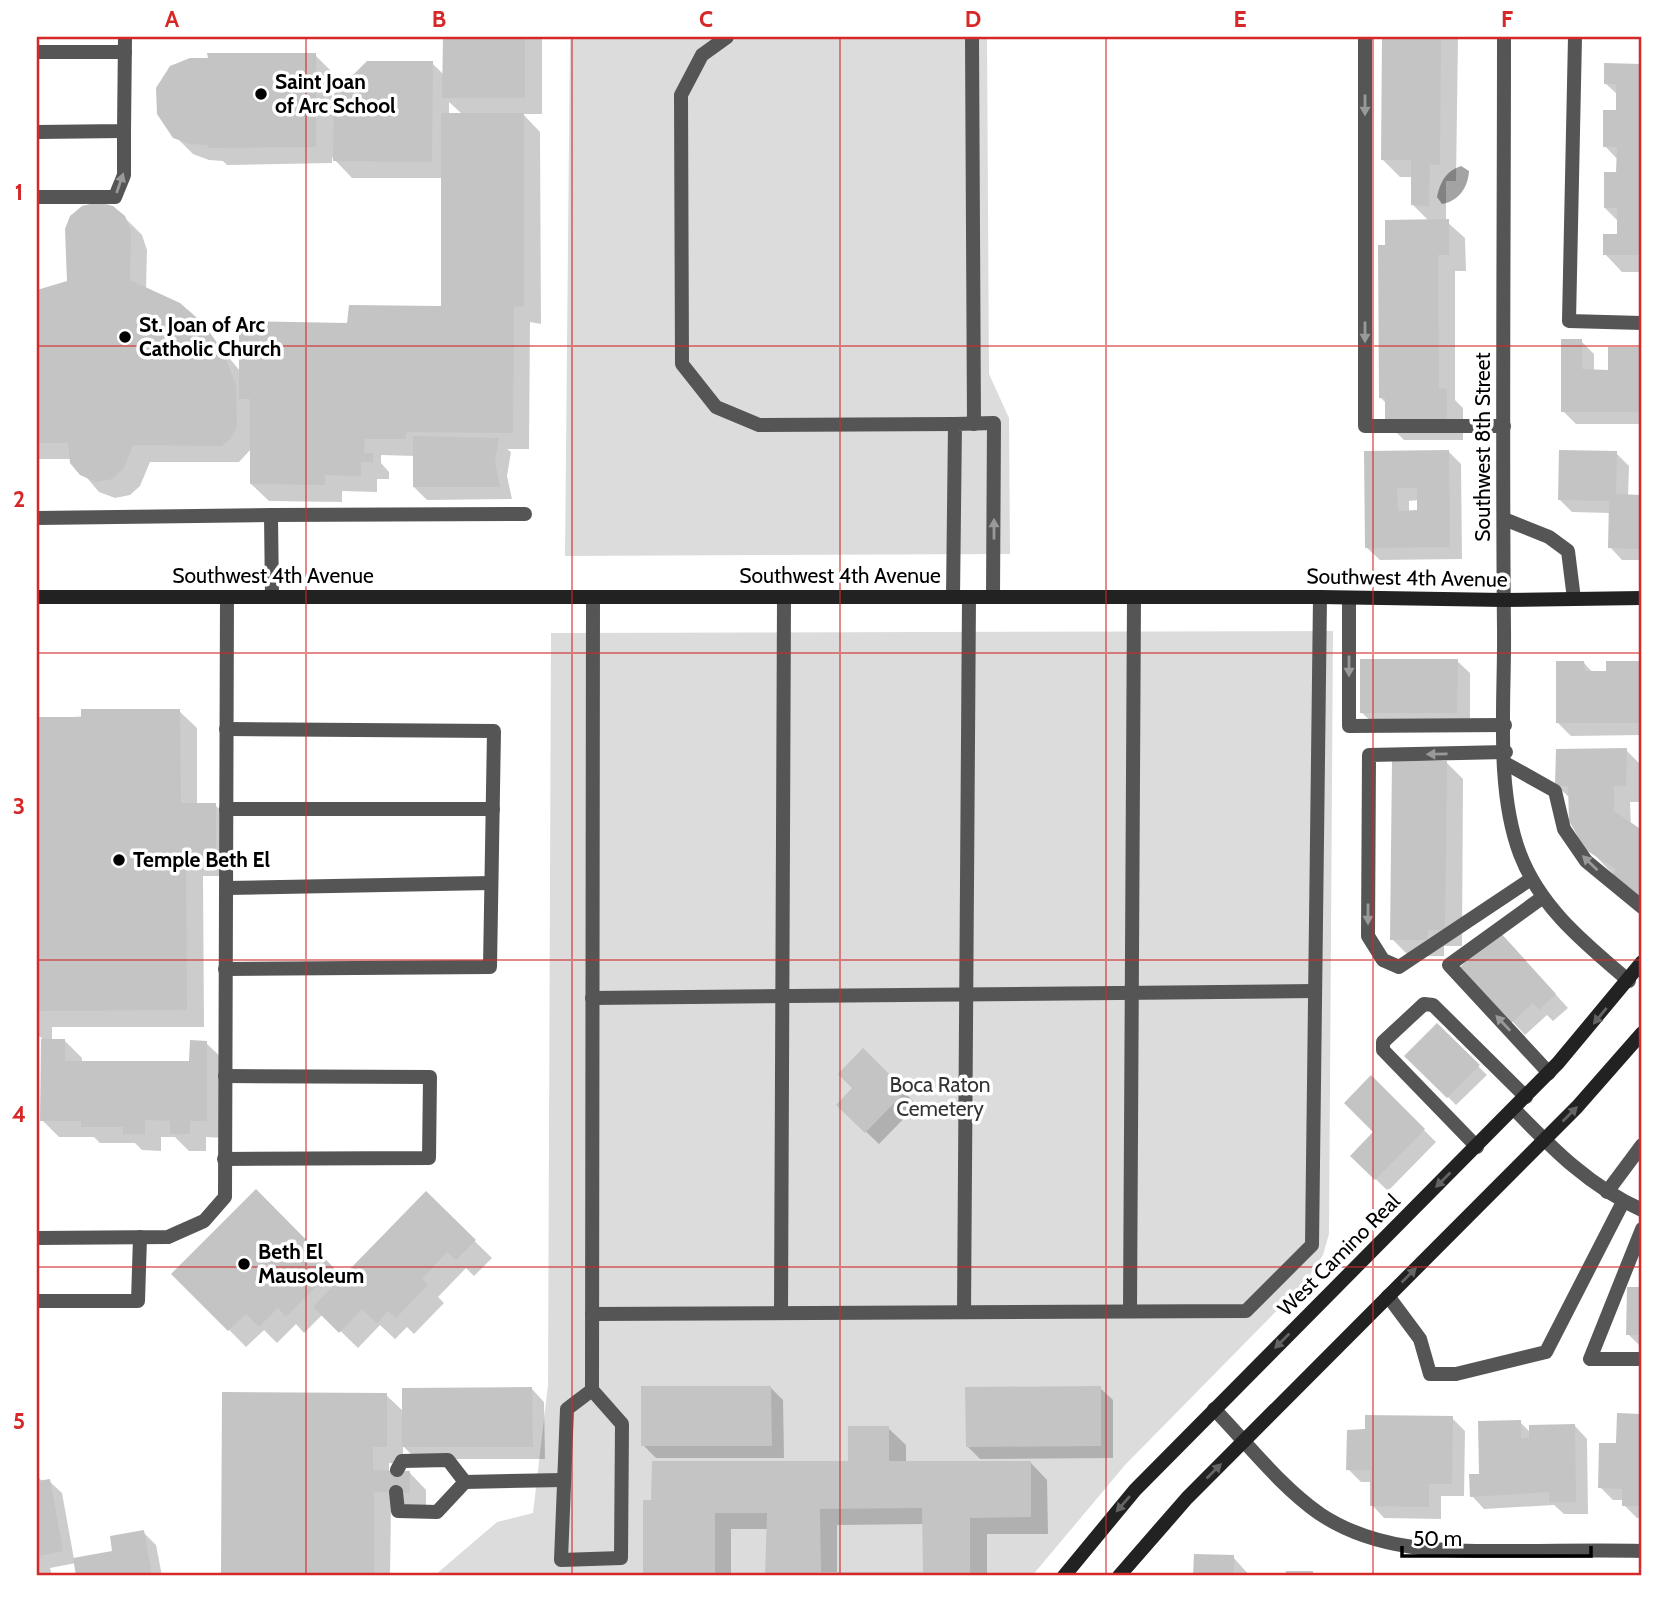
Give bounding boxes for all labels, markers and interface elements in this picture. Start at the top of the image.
text: A [165,5,180,33]
text: B [432,5,446,33]
text: C [699,5,713,33]
text: D [965,5,981,33]
text: E [1233,5,1247,33]
text: F [1501,5,1513,33]
place label: Saint Joan of Arc School [275,69,396,118]
marker: Saint Joan of Arc School [253,86,269,102]
one-way arrow [1359,94,1371,116]
one-way arrow [115,173,126,194]
text: 1 [15,178,23,206]
place label: St. Joan of Arc Catholic Church [139,312,281,361]
one-way arrow [1359,322,1371,344]
marker: St. Joan of Arc Catholic Church [117,329,133,345]
street label: Southwest 8th Street [1470,352,1495,542]
text: 2 [13,485,25,513]
one-way arrow [988,518,1000,540]
street label: Southwest 4th Avenue [172,563,374,588]
street label: Southwest 4th Avenue [739,563,941,588]
street label: Southwest 4th Avenue [1306,563,1508,592]
one-way arrow [1343,655,1355,677]
one-way arrow [1426,748,1448,760]
text: 3 [13,792,25,820]
place label: Temple Beth El [133,847,271,872]
marker: Temple Beth El [111,852,127,868]
one-way arrow [1582,855,1599,872]
one-way arrow [1362,903,1374,925]
one-way arrow [1593,1007,1608,1024]
one-way arrow [1495,1015,1511,1032]
park label: Boca Raton Cemetery [889,1072,991,1121]
text: 4 [12,1100,26,1128]
one-way arrow [1562,1106,1578,1122]
one-way arrow [1435,1172,1452,1188]
street label: West Camino Real [1272,1188,1405,1321]
place label: Beth El Mausoleum [258,1239,364,1288]
marker: Beth El Mausoleum [236,1256,252,1272]
one-way arrow [1401,1267,1417,1284]
one-way arrow [1275,1332,1291,1349]
text: 5 [13,1407,25,1435]
one-way arrow [1206,1463,1222,1480]
one-way arrow [1116,1495,1131,1512]
scale bar [1402,1515,1592,1559]
text: 50 m [1413,1526,1462,1551]

